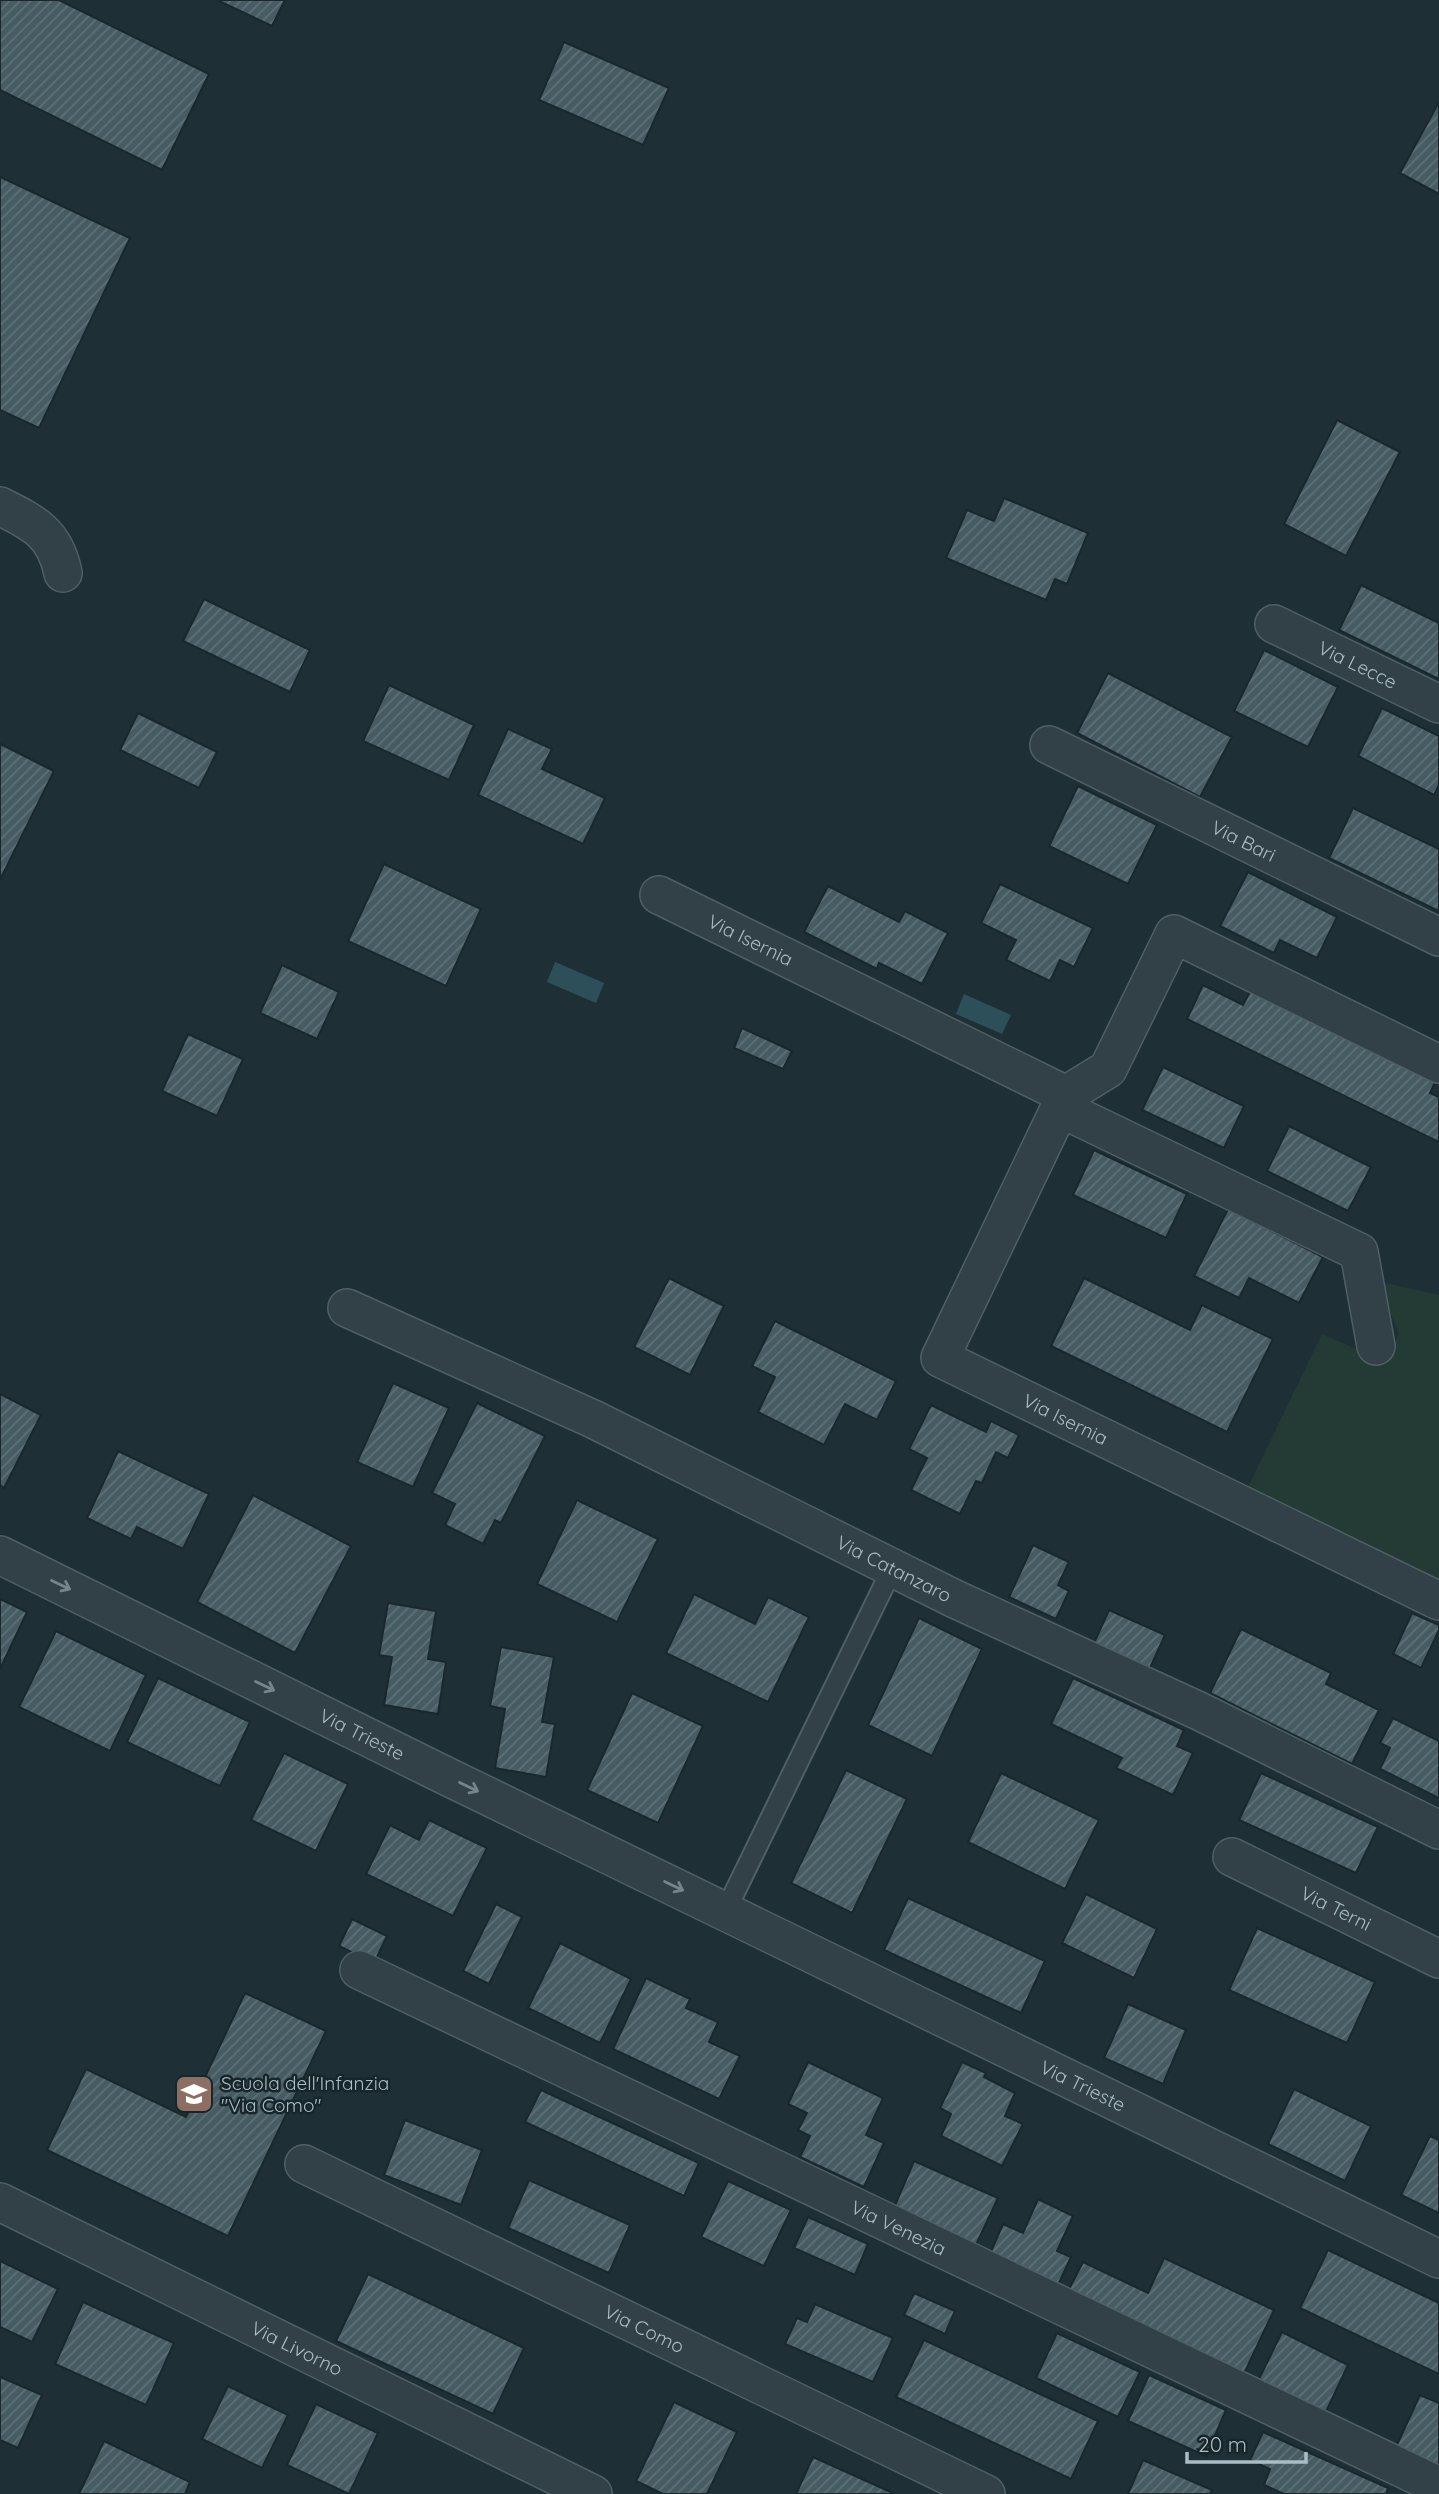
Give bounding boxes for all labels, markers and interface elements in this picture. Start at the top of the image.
street label: Via Lecce [1314,635,1401,694]
street label: Via Bari [1208,815,1280,867]
street label: Via Isernia [704,909,797,971]
street label: Via Isernia [1019,1388,1112,1450]
street label: Via Catanzaro [833,1530,955,1607]
one-way arrow [50,1579,71,1593]
one-way arrow [254,1680,275,1694]
street label: Via Trieste [315,1703,409,1766]
one-way arrow [458,1781,479,1794]
one-way arrow [663,1880,684,1894]
street label: Via Terni [1297,1881,1375,1936]
street label: Via Trieste [1036,2055,1130,2117]
place label: Scuola dell'Infanzia "Via Como" [221,2071,389,2117]
school or university icon: Scuola dell'Infanzia "Via Como" [173,2073,215,2115]
street label: Via Venezia [847,2195,950,2261]
street label: Via Como [600,2299,688,2358]
street label: Via Livorno [247,2316,347,2381]
scale bar [1187,2420,1306,2464]
text: 20 m [1198,2431,1247,2457]

